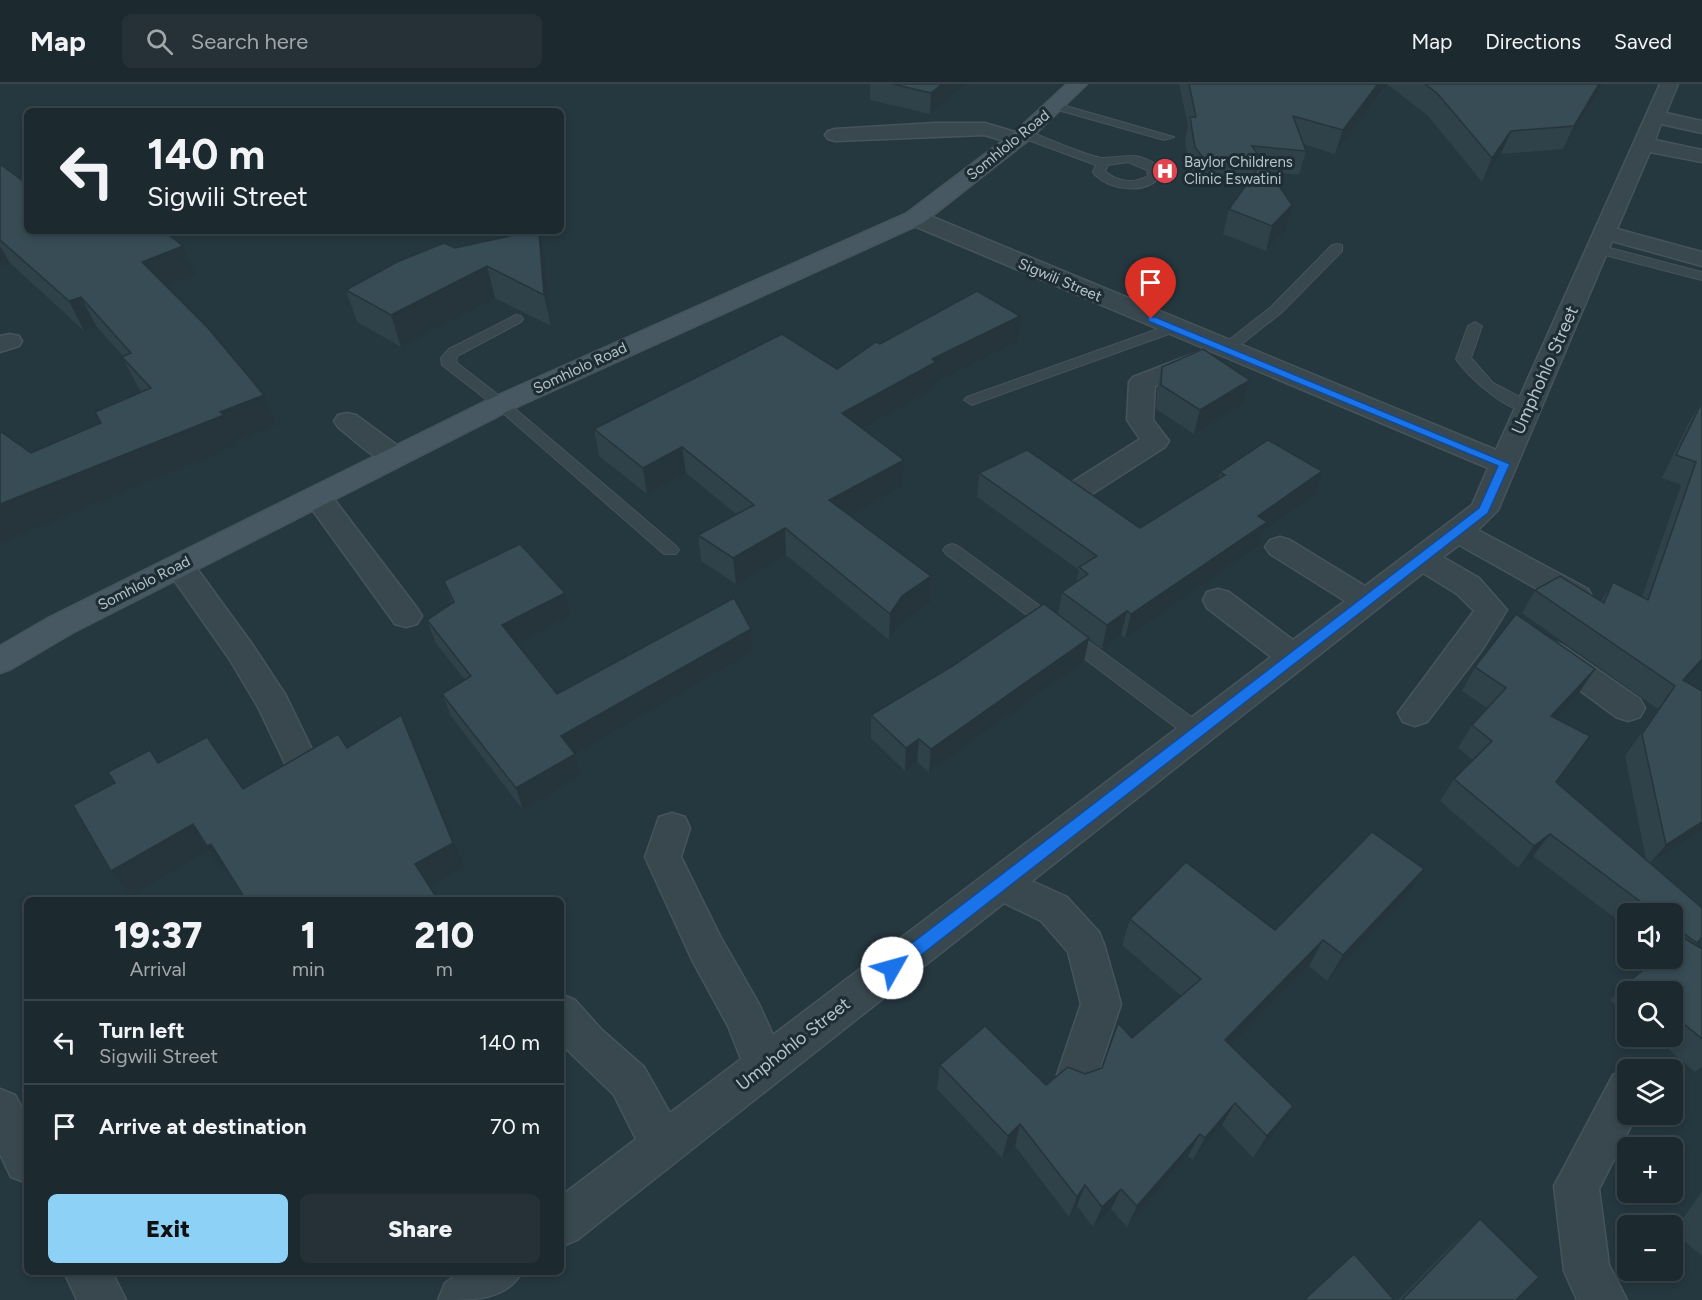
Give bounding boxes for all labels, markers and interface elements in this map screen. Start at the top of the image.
search box [122,14,542,68]
text: Map [30,24,86,58]
icon: search [143,25,176,58]
text: Search here [191,28,308,55]
text: Map [1411,29,1452,54]
text: Directions [1485,29,1581,54]
text: Saved [1614,29,1672,54]
street label: Somhlolo Road [963,106,1053,184]
text: 140 m [147,129,265,180]
icon: left [48,132,126,210]
place label: Baylor Childrens Clinic Eswatini [1184,153,1293,188]
hospital icon: Baylor Childrens Clinic Eswatini [1150,156,1180,186]
text: Sigwili Street [147,180,308,213]
street label: Sigwili Street [1015,254,1105,306]
pin [1125,257,1176,319]
icon: arrive [1134,266,1167,299]
street label: Umphohlo Street [1507,302,1583,438]
street label: Somhlolo Road [530,338,630,398]
street label: Somhlolo Road [95,552,193,614]
map controls [1617,903,1683,1281]
button: sound [1617,903,1683,969]
text: 19:37 [114,914,202,957]
text: 1 [301,914,316,957]
text: 210 [414,914,474,957]
position arrow [860,936,924,1000]
text: Arrival [130,957,186,981]
text: min [292,957,325,981]
text: m [436,957,453,981]
button: search [1617,981,1683,1047]
street label: Umphohlo Street [732,993,854,1095]
text: Turn left [99,1017,185,1044]
icon: left [48,1026,81,1059]
text: 140 m [479,1029,540,1056]
text: Sigwili Street [99,1044,218,1068]
button: layers [1617,1059,1683,1125]
icon: arrive [48,1110,81,1143]
text: Arrive at destination [99,1113,307,1140]
text: 70 m [490,1113,540,1140]
button: + [1617,1137,1683,1203]
button: Exit [48,1194,288,1263]
button: Share [300,1194,540,1263]
button: − [1617,1215,1683,1281]

